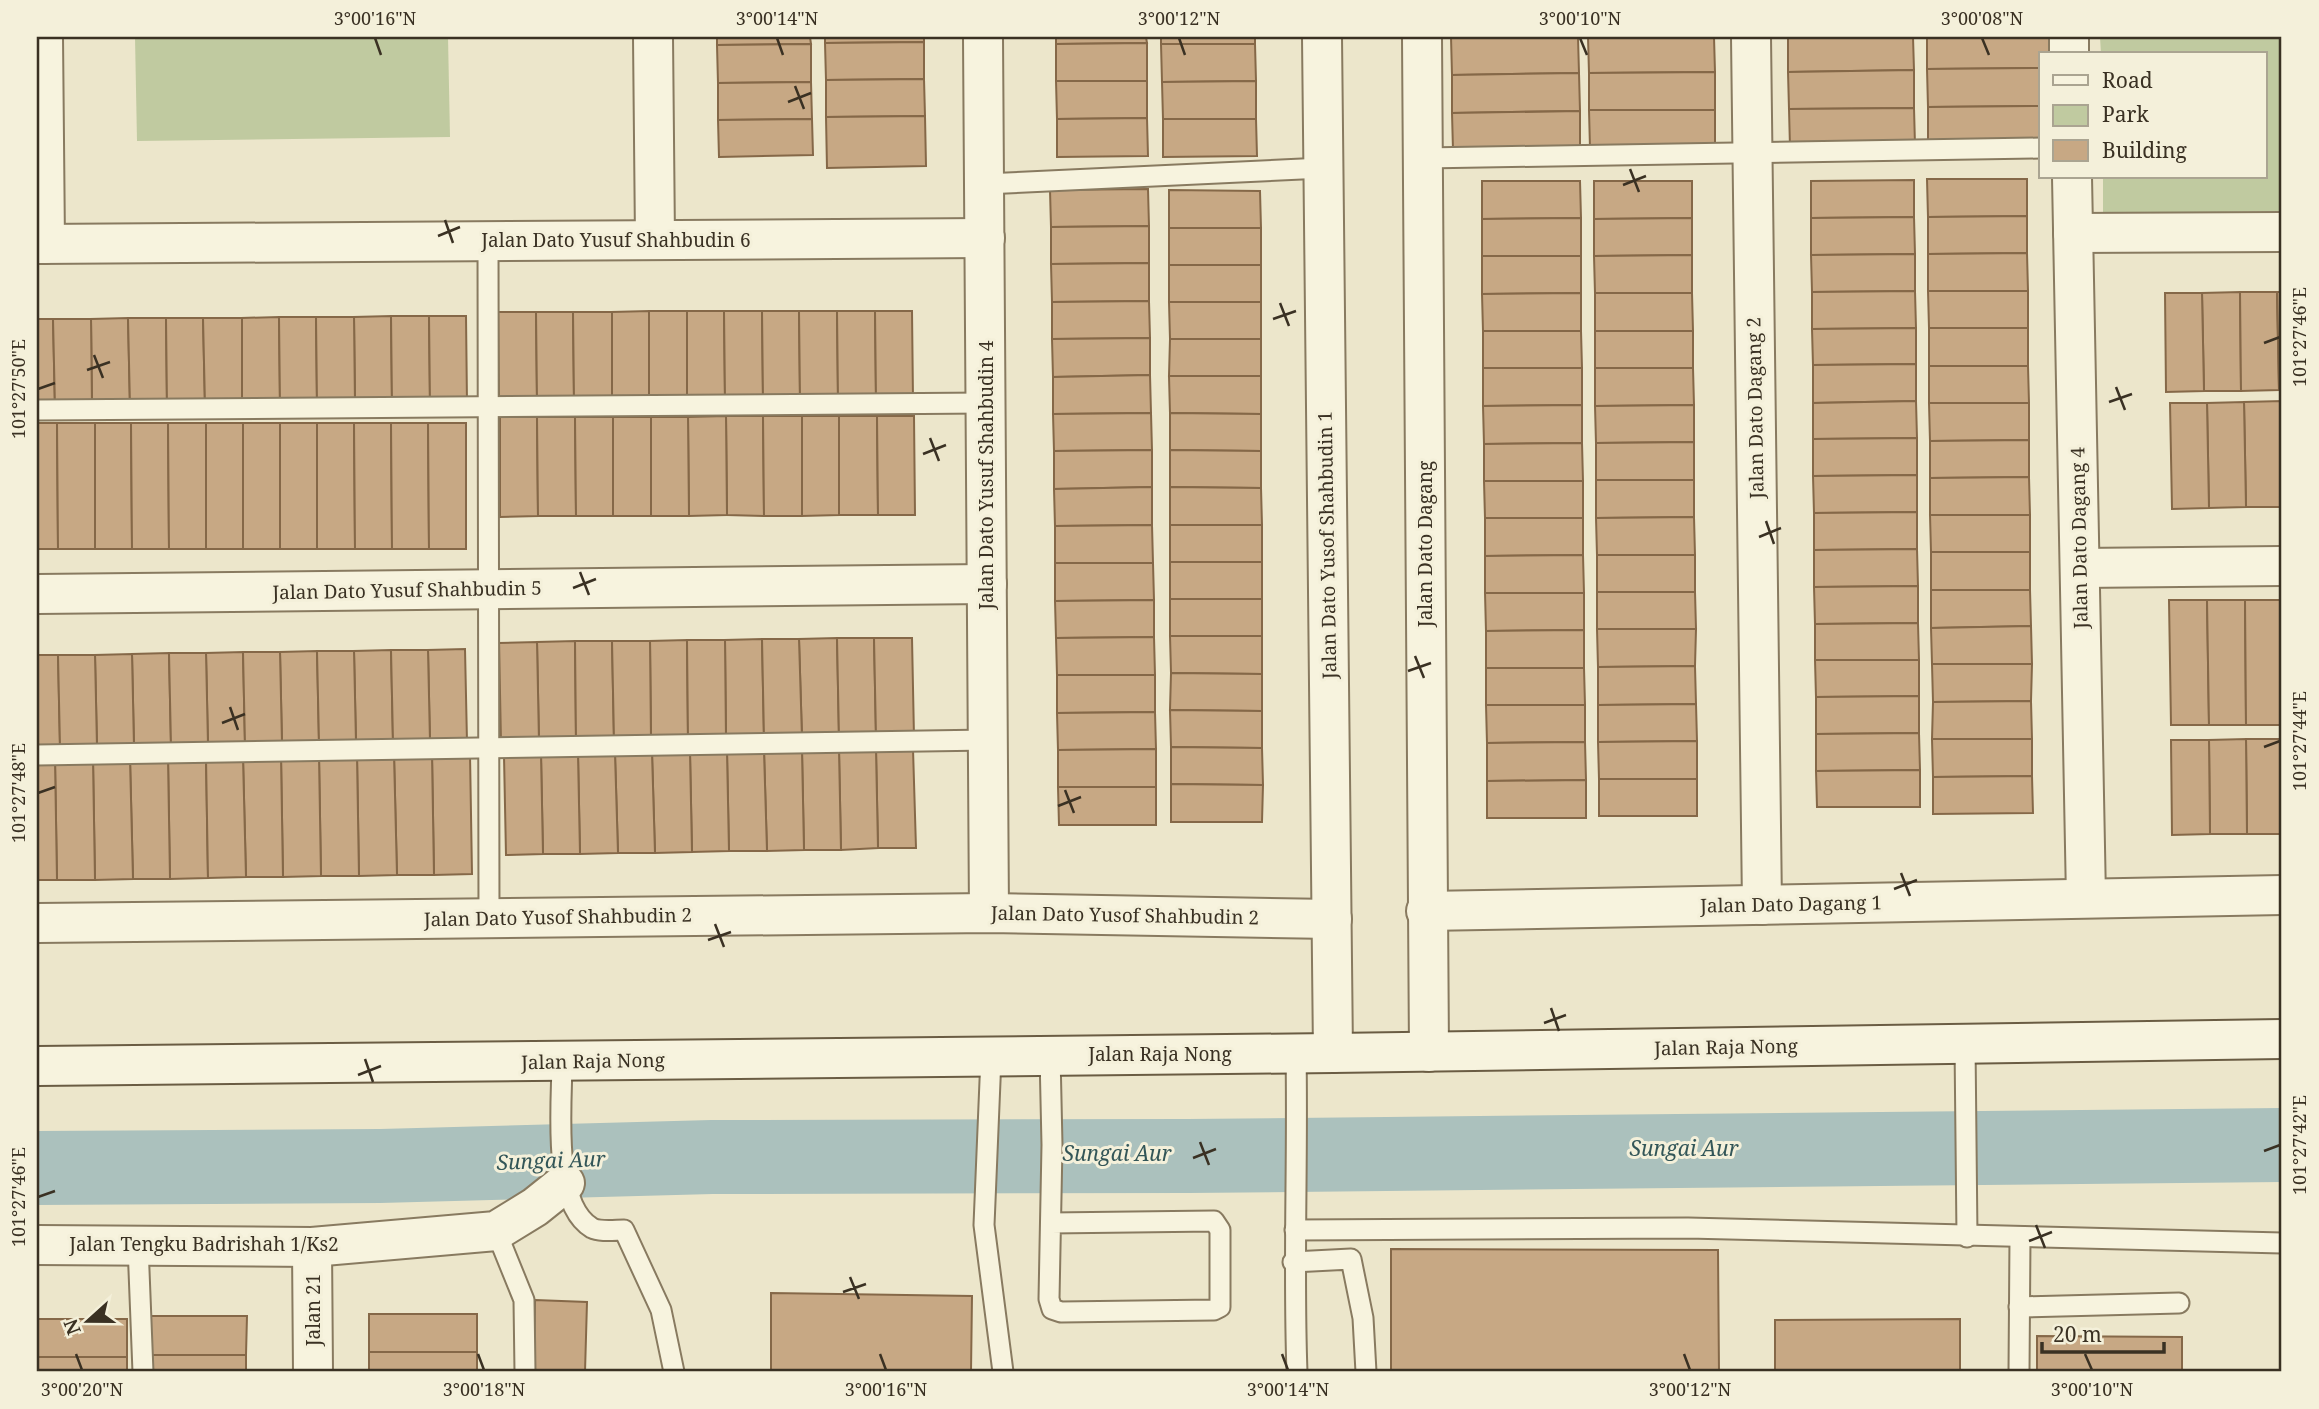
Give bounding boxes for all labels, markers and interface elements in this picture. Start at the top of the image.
text: 3°00'16"N [334,6,417,30]
text: 3°00'14"N [736,6,819,30]
text: 3°00'12"N [1138,6,1221,30]
text: 3°00'10"N [1539,6,1622,30]
text: 3°00'08"N [1941,6,2024,30]
legend [2039,52,2266,178]
text: Road [2102,66,2153,94]
text: Park [2102,100,2149,128]
text: Building [2102,136,2187,164]
street label: Jalan Dato Yusuf Shahbudin 6 [480,227,751,253]
text: 101°27'46"E [2287,287,2311,387]
street label: Jalan Dato Dagang 2 [1740,317,1770,500]
text: 101°27'50"E [6,339,30,439]
street label: Jalan Dato Yusuf Shahbudin 4 [973,340,999,611]
street label: Jalan Dato Yusof Shahbudin 1 [1312,411,1342,680]
street label: Jalan Dato Dagang 4 [2064,446,2094,630]
street label: Jalan Dato Dagang [1412,461,1438,628]
street label: Jalan Dato Yusuf Shahbudin 5 [271,575,542,605]
text: 101°27'44"E [2287,691,2311,791]
text: 101°27'48"E [6,743,30,843]
street label: Jalan Dato Dagang 1 [1699,889,1882,919]
street label: Jalan Dato Yusof Shahbudin 2 [990,900,1259,930]
street label: Jalan Dato Yusof Shahbudin 2 [423,902,692,932]
street label: Jalan Raja Nong [1653,1033,1798,1061]
street label: Jalan Raja Nong [1087,1041,1232,1067]
street label: Jalan Raja Nong [520,1047,665,1075]
text: 101°27'42"E [2287,1095,2311,1195]
water label: Sungai Aur [1629,1134,1739,1162]
water label: Sungai Aur [1062,1139,1172,1167]
water label: Sungai Aur [496,1144,606,1176]
text: 101°27'46"E [6,1147,30,1247]
street label: Jalan Tengku Badrishah 1/Ks2 [68,1231,339,1257]
street label: Jalan 21 [300,1274,326,1347]
north arrow [52,1286,122,1356]
scale bar [2042,1311,2165,1355]
text: N [57,1315,87,1339]
text: 20 m [2053,1320,2102,1348]
text: 3°00'20"N [41,1377,124,1401]
text: 3°00'18"N [443,1377,526,1401]
text: 3°00'16"N [845,1377,928,1401]
text: 3°00'14"N [1247,1377,1330,1401]
text: 3°00'12"N [1649,1377,1732,1401]
text: 3°00'10"N [2051,1377,2134,1401]

